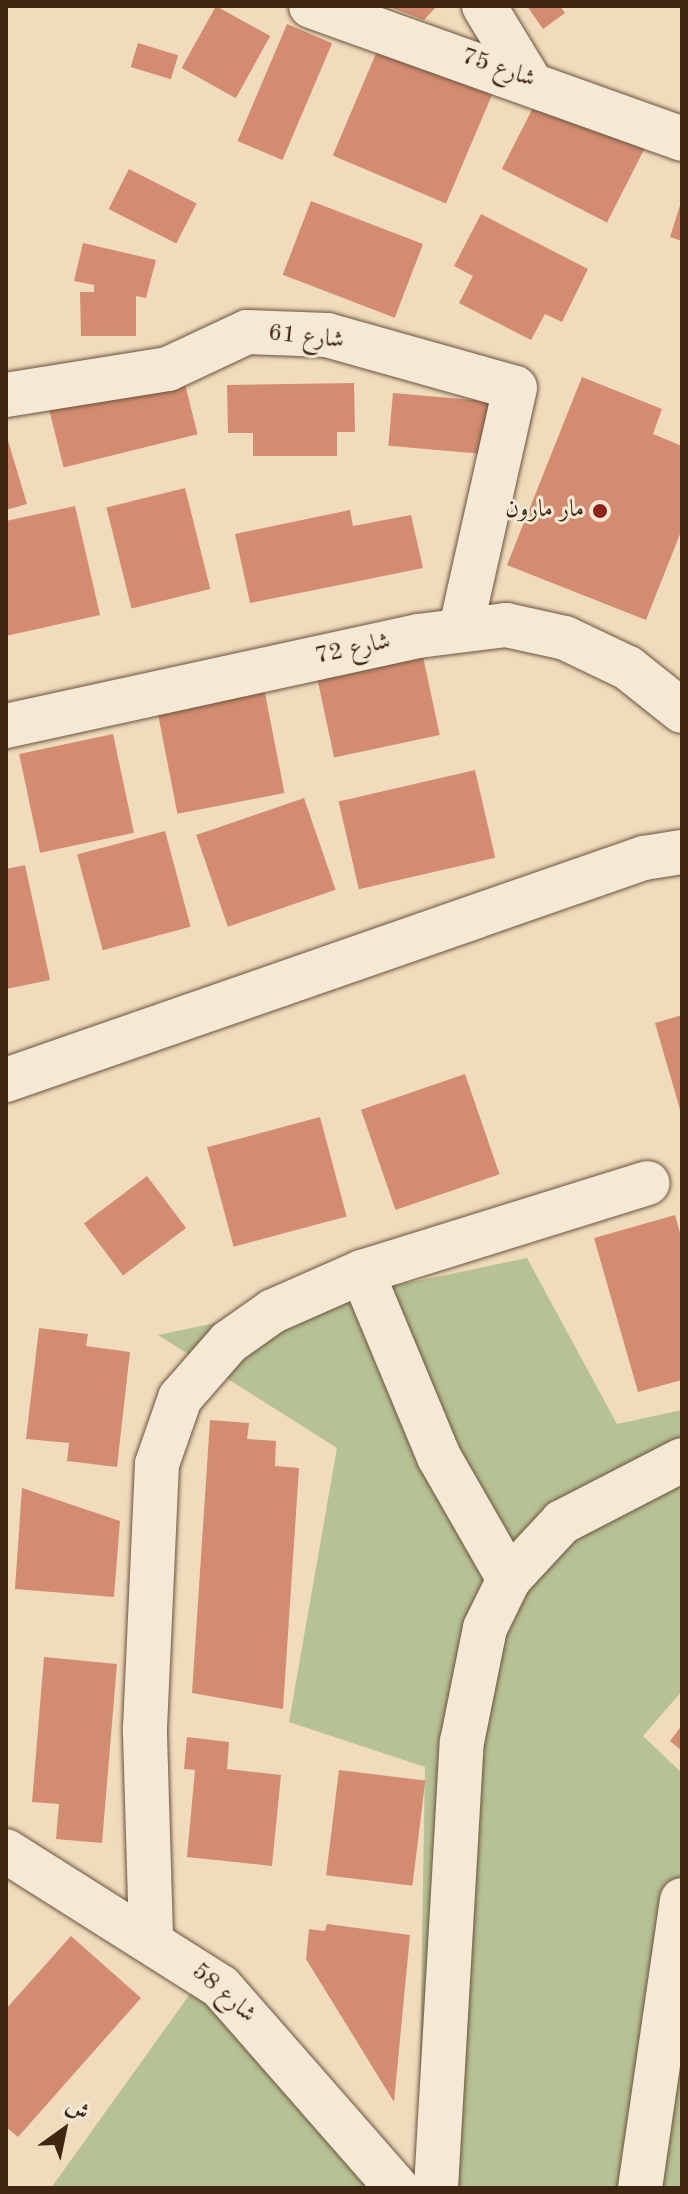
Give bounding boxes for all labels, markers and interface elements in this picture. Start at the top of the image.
street label: شارع 75 [457,43,539,95]
street label: شارع 61 [267,320,345,356]
place label: مار مارون [505,497,584,525]
marker: مار مارون [591,502,609,520]
street label: شارع 72 [313,628,393,672]
street label: شارع 58 [185,1958,261,2030]
north arrow [24,2090,104,2170]
text: ش [62,2095,92,2125]

